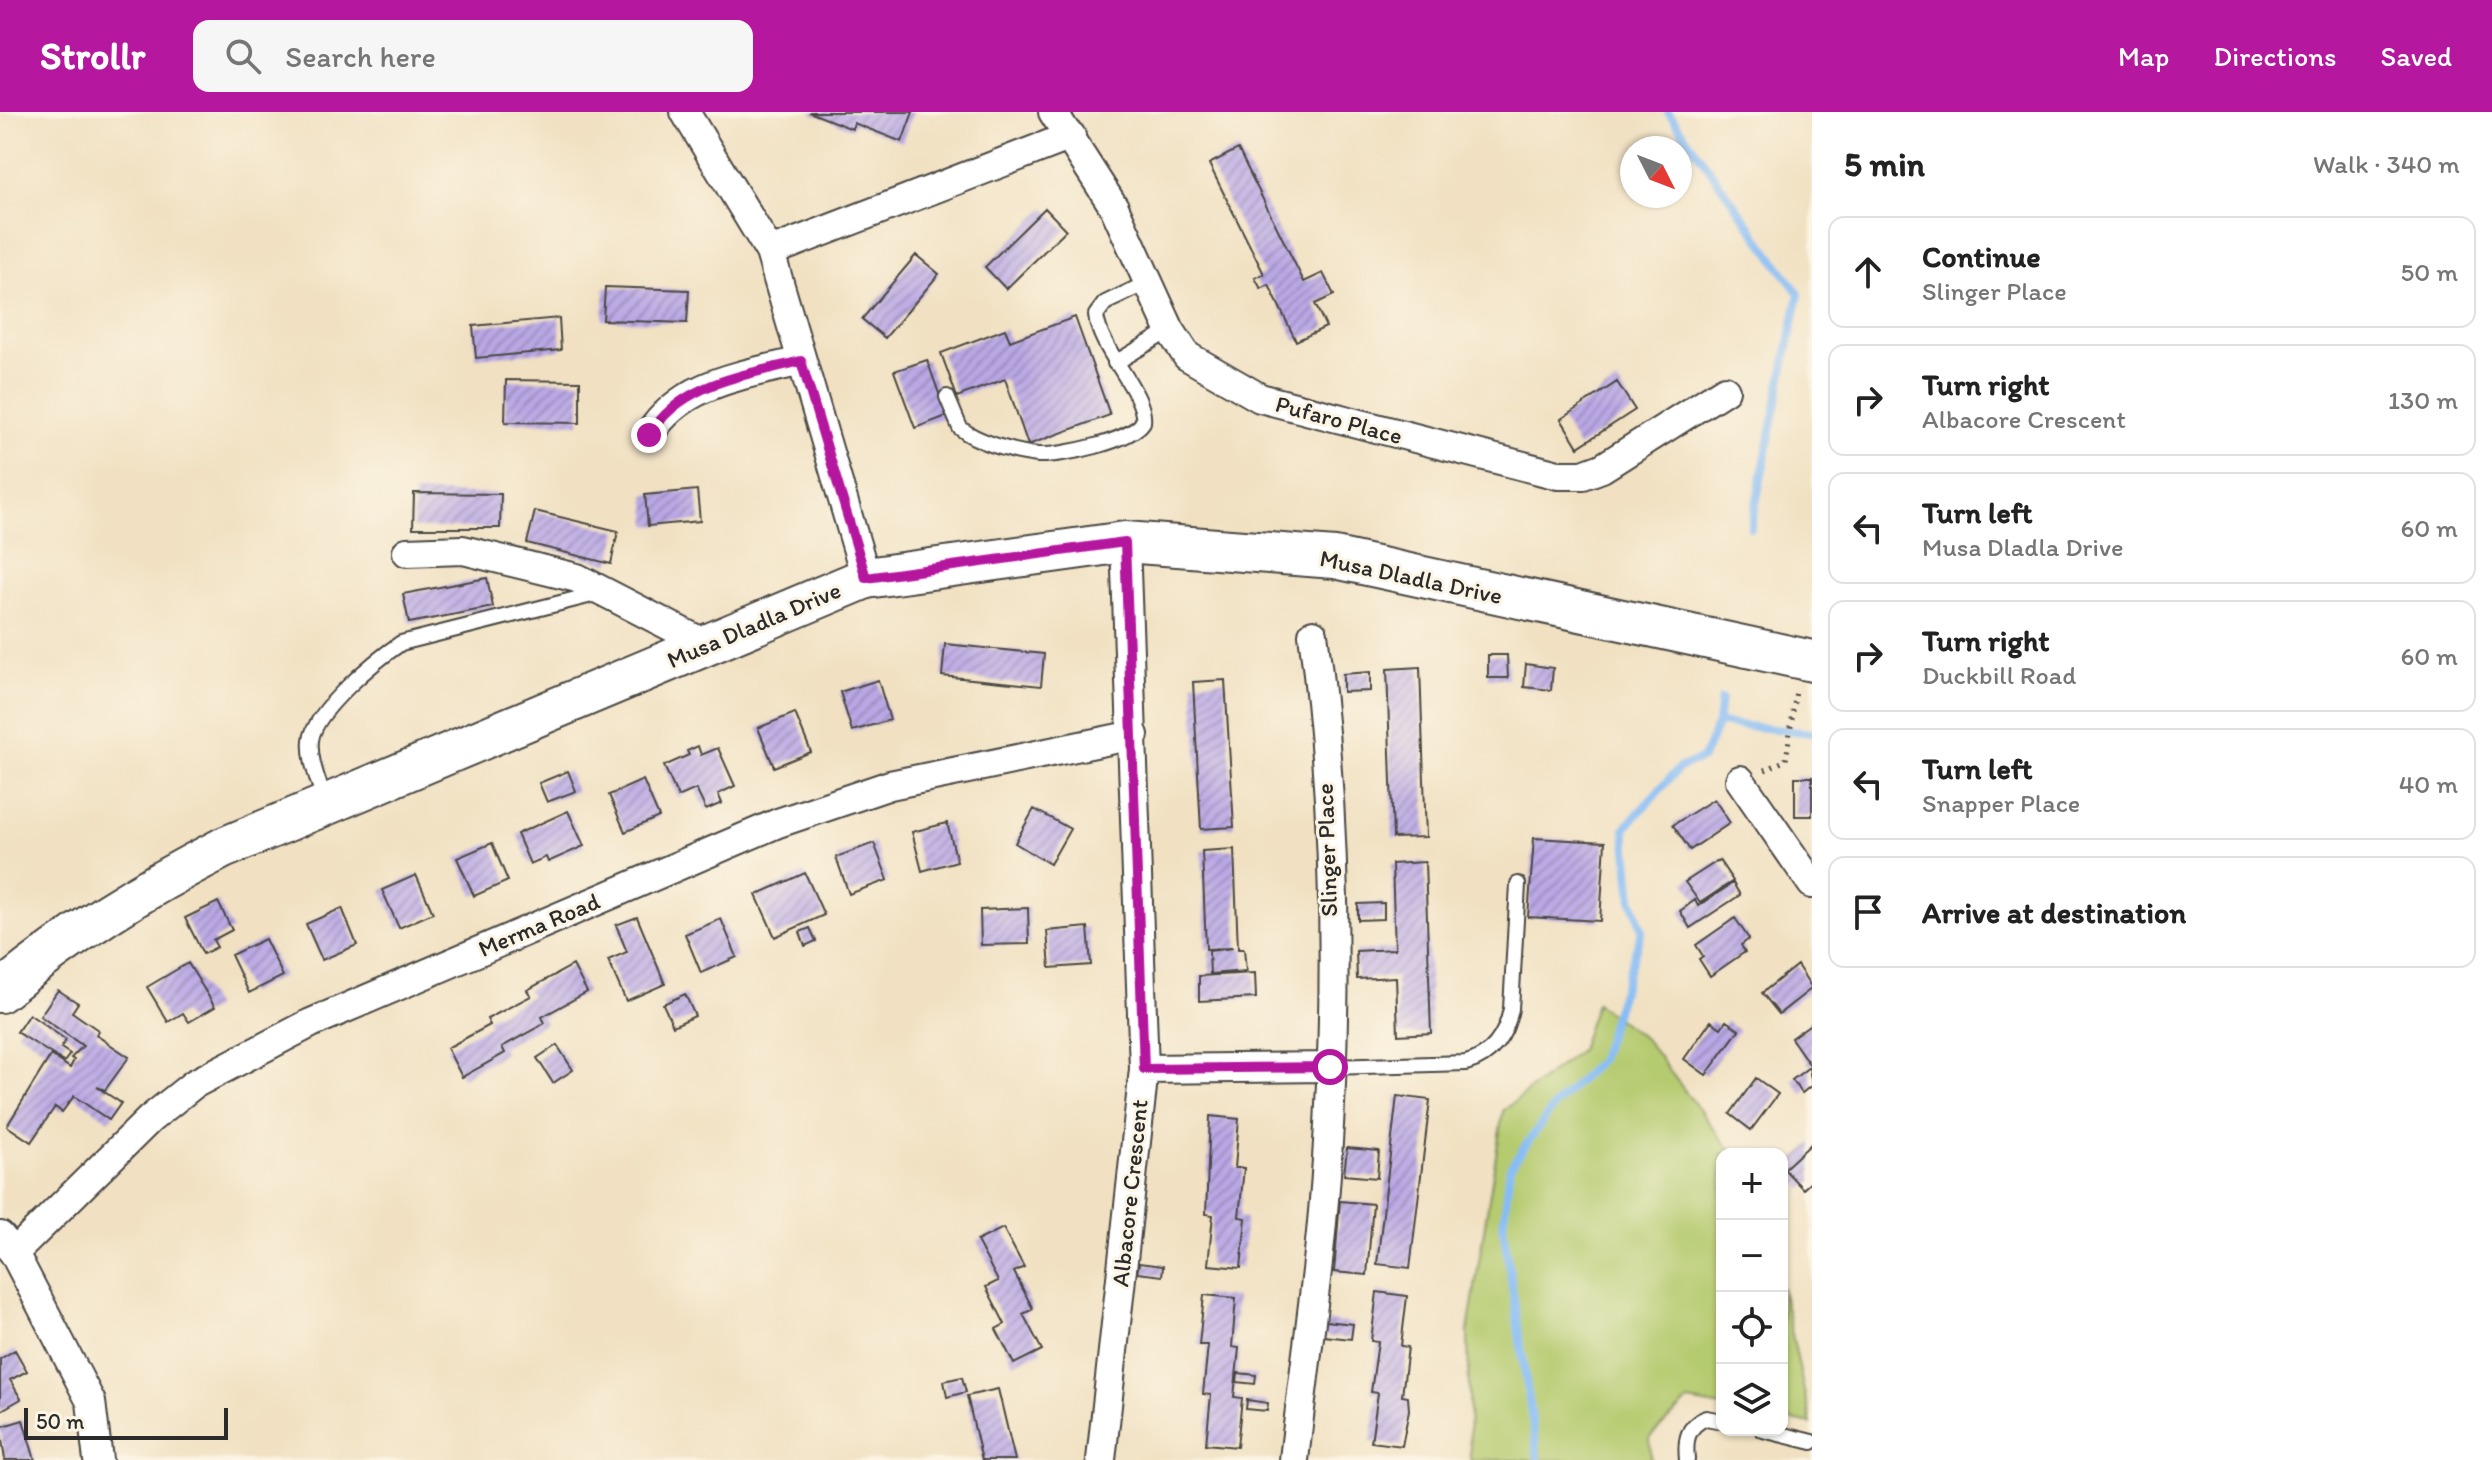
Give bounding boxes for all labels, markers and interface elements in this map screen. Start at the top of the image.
search box [193,20,753,92]
text: Strollr [40,33,145,79]
icon: search [221,34,265,78]
text: Search here [285,38,436,75]
text: Map [2118,39,2169,73]
text: Directions [2213,39,2337,73]
text: Saved [2381,39,2452,73]
north arrow [1620,136,1692,208]
text: 5 min [1844,144,1925,185]
text: Walk · 340 m [2313,148,2460,180]
text: Continue [1922,238,2041,275]
icon: ahead [1846,250,1890,294]
text: 50 m [2401,256,2458,288]
text: Slinger Place [1922,275,2067,307]
text: Turn right [1922,366,2050,403]
icon: right [1846,378,1890,422]
text: 130 m [2388,384,2458,416]
street label: Pufaro Place [1273,389,1406,450]
text: Albacore Crescent [1922,403,2126,435]
route end [631,417,667,453]
text: Turn left [1922,494,2033,531]
icon: left [1846,506,1890,550]
text: 60 m [2401,512,2458,544]
text: Musa Dladla Drive [1922,531,2123,563]
street label: Musa Dladla Drive [1317,543,1505,610]
street label: Musa Dladla Drive [663,575,845,674]
text: Turn right [1922,622,2050,659]
icon: right [1846,634,1890,678]
text: 60 m [2401,640,2458,672]
text: Duckbill Road [1922,659,2076,691]
text: Turn left [1922,750,2033,787]
icon: left [1846,762,1890,806]
text: 40 m [2399,768,2458,800]
street label: Slinger Place [1310,783,1343,917]
text: Snapper Place [1922,787,2080,819]
street label: Merma Road [474,886,604,963]
icon: arrive [1846,890,1890,934]
text: Arrive at destination [1922,894,2186,931]
route start [1312,1049,1348,1085]
street label: Albacore Crescent [1105,1098,1154,1288]
map controls [1716,1148,1788,1436]
button: + [1716,1148,1788,1220]
button: − [1716,1220,1788,1292]
button: locate [1716,1292,1788,1364]
button: layers [1716,1364,1788,1436]
scale bar [24,1404,228,1440]
text: 50 m [36,1408,85,1435]

